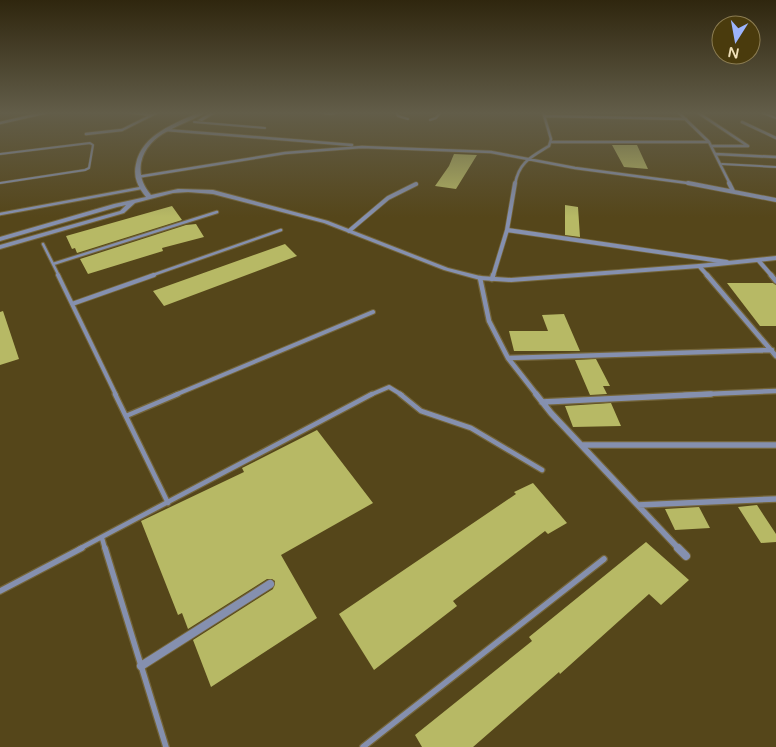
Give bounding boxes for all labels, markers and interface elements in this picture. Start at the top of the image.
north arrow [711,15,761,65]
text: N [726,43,741,62]

